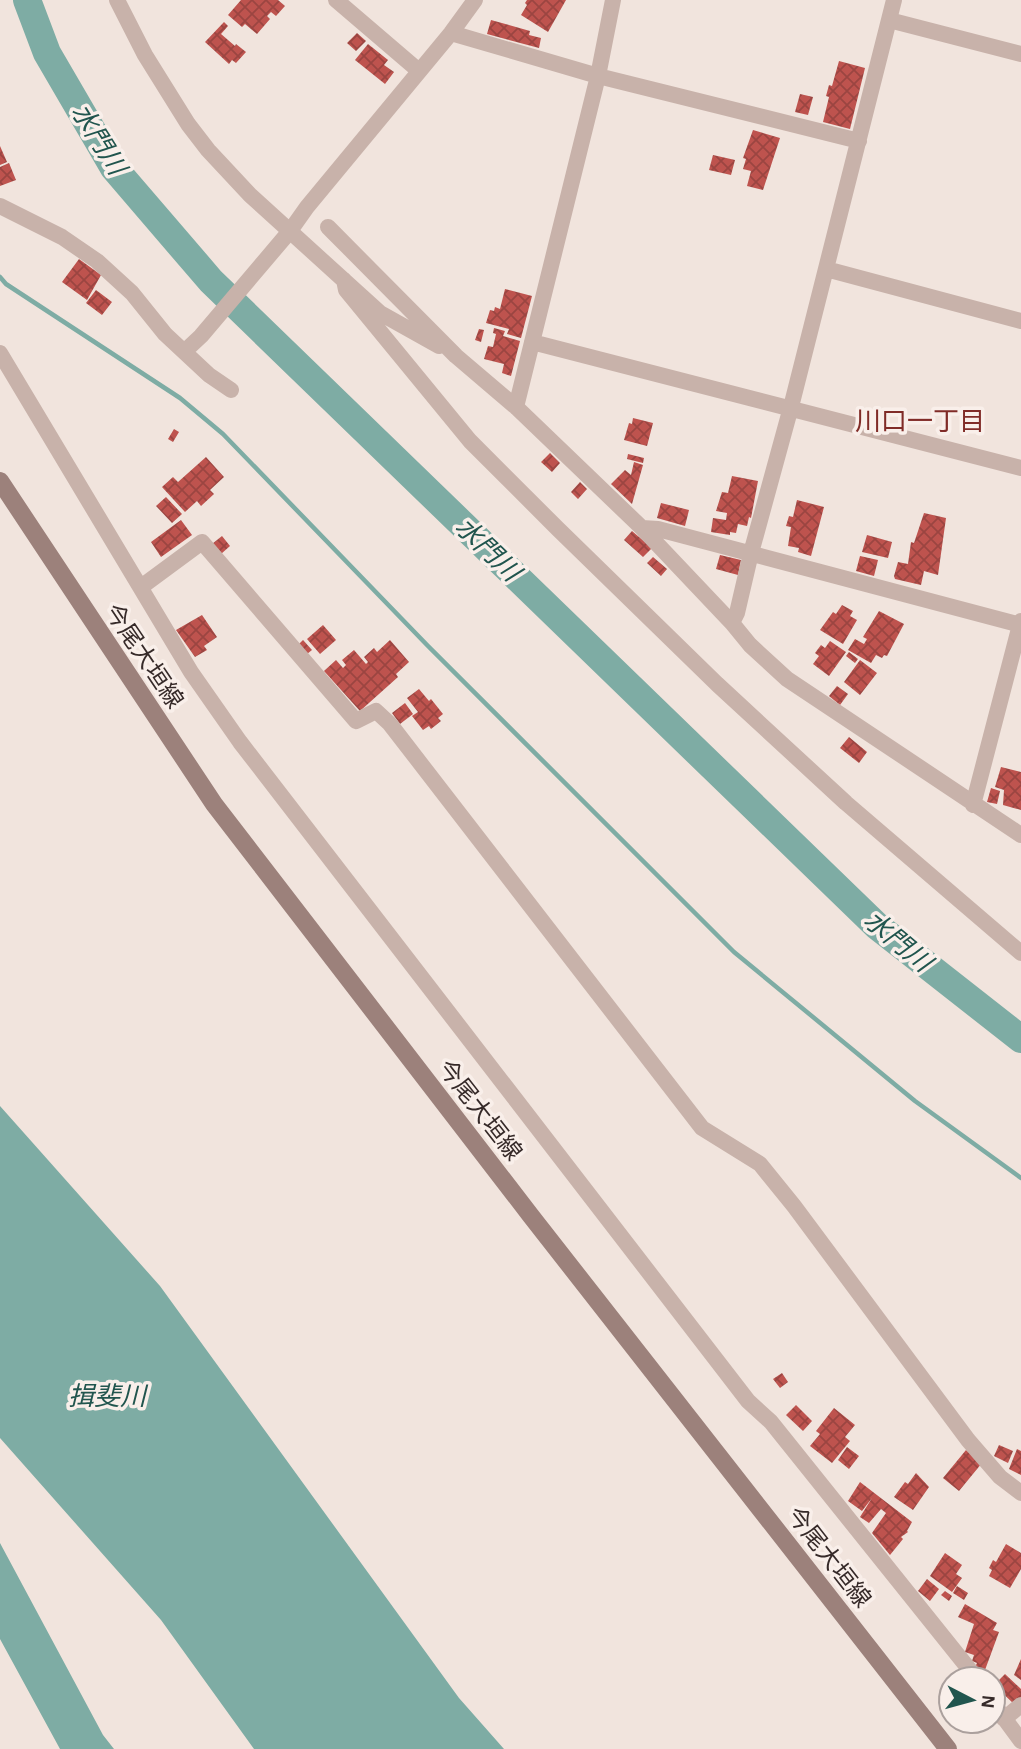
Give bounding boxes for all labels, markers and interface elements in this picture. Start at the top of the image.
water label: 水門川 [66,99,132,182]
district label: 川口一丁目 [855,409,985,435]
water label: 水門川 [450,513,527,588]
street label: 今尾大垣線 [100,599,188,713]
water label: 水門川 [859,906,939,979]
street label: 今尾大垣線 [433,1055,527,1165]
water label: 揖斐川 [68,1383,149,1410]
street label: 今尾大垣線 [782,1502,876,1612]
north arrow [937,1665,1007,1735]
text: N [977,1694,998,1709]

